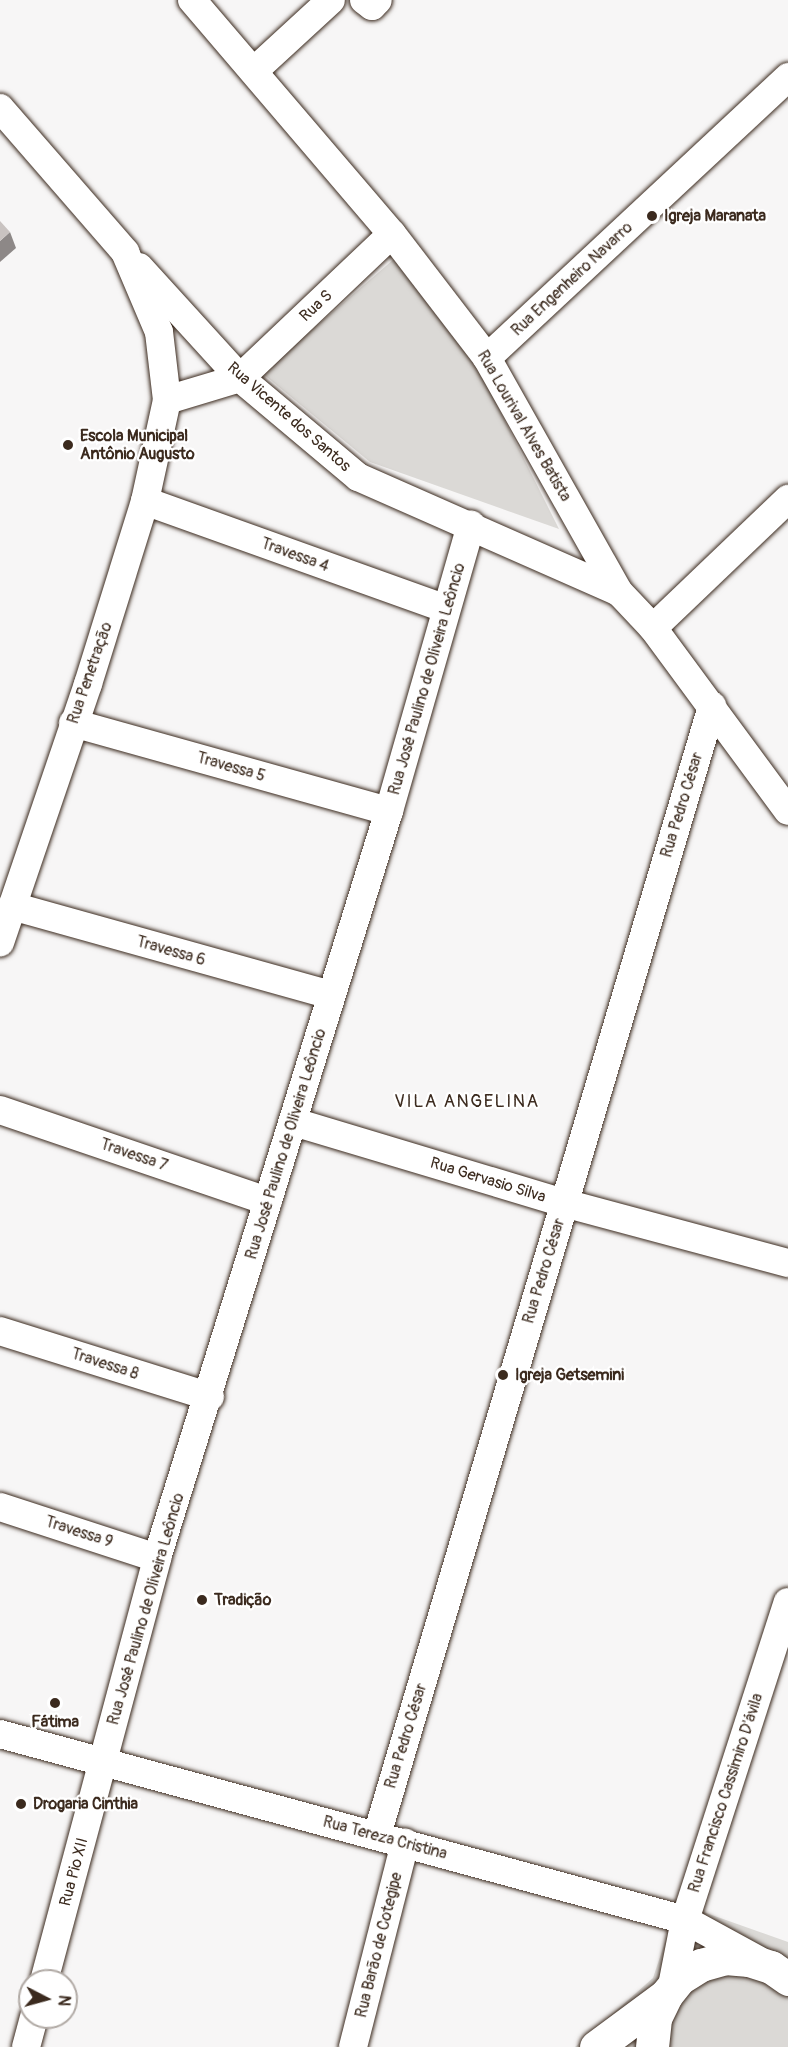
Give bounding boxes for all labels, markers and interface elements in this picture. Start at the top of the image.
place label: Igreja Maranata [664,206,766,226]
marker: Igreja Maranata [645,209,659,223]
street label: Rua Engenheiro Navarro [507,218,637,340]
street label: Rua S [296,286,336,326]
street label: Rua Lourival Alves Batista [473,347,575,505]
street label: Rua Vicente dos Santos [223,358,355,476]
place label: Escola Municipal Antônio Augusto [80,426,195,464]
marker: Escola Municipal Antônio Augusto [61,438,75,452]
street label: Travessa 4 [258,534,332,576]
street label: Rua José Paulino de Oliveira Leôncio [385,561,469,797]
street label: Rua Penetração [64,620,116,726]
street label: Travessa 5 [194,748,268,786]
street label: Rua Pedro César [657,750,707,860]
street label: Travessa 6 [134,932,208,970]
street label: Rua José Paulino de Oliveira Leôncio [242,1026,330,1262]
district label: VILA ANGELINA [394,1091,540,1113]
street label: Travessa 7 [98,1134,170,1176]
street label: Rua Gervasio Silva [428,1153,548,1207]
street label: Rua Pedro César [519,1216,569,1326]
street label: Travessa 8 [69,1344,141,1384]
place label: Igreja Getsemini [515,1365,624,1385]
marker: Igreja Getsemini [496,1368,510,1382]
street label: Rua José Paulino de Oliveira Leôncio [104,1491,188,1727]
street label: Travessa 9 [43,1512,115,1552]
place label: Tradição [214,1590,271,1610]
marker: Tradição [195,1593,209,1607]
street label: Rua Pedro César [381,1681,431,1791]
street label: Rua Francisco Cassimiro D'ávila [685,1691,767,1895]
marker: Fátima [48,1696,62,1710]
place label: Fátima [31,1712,79,1732]
place label: Drogaria Cinthia [33,1794,138,1814]
marker: Drogaria Cinthia [14,1797,28,1811]
street label: Rua Tereza Cristina [321,1812,449,1864]
street label: Rua Pio XII [56,1836,92,1908]
street label: Rua Barão de Cotegipe [352,1870,406,2020]
north arrow [18,1969,78,2029]
text: N [53,1994,74,2007]

